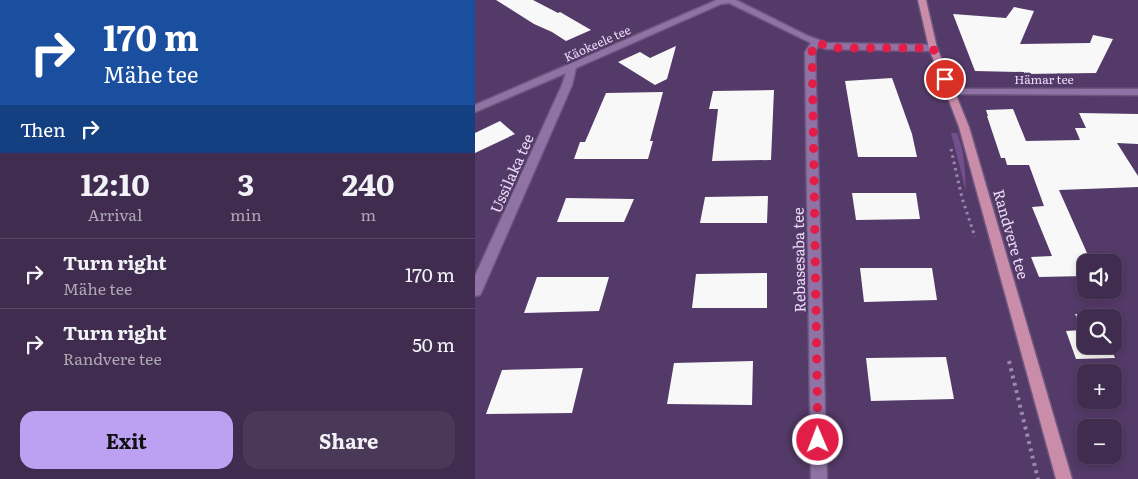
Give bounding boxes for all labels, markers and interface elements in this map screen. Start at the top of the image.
text: 170 m [103,10,199,62]
icon: right [20,20,85,85]
street label: Käokeele tee [561,20,633,66]
text: Mähe tee [103,57,198,90]
pin [924,58,966,100]
icon: arrive [931,65,959,93]
street label: Hämar tee [1014,70,1074,88]
text: Then [20,115,66,143]
icon: right [76,115,104,143]
street label: Ussilaka tee [483,129,539,217]
text: 12:10 [80,161,150,205]
text: 3 [237,161,254,205]
text: 240 [342,161,395,205]
street label: Randvere tee [988,186,1036,282]
text: Arrival [88,202,142,226]
text: min [230,202,262,226]
text: m [360,202,376,226]
street label: Rebasesaba tee [786,207,810,313]
text: Turn right [63,248,167,276]
map controls [1077,254,1122,464]
button: sound [1077,254,1122,299]
icon: right [20,260,48,288]
text: 170 m [405,260,455,288]
text: Mähe tee [63,276,132,300]
button: search [1077,309,1122,354]
text: Turn right [63,318,167,346]
icon: right [20,330,48,358]
text: 50 m [412,330,455,358]
text: Randvere tee [63,346,162,370]
button: + [1077,364,1122,409]
button: Exit [20,411,233,469]
button: Share [243,411,455,469]
position arrow [791,413,843,465]
button: − [1077,419,1122,464]

